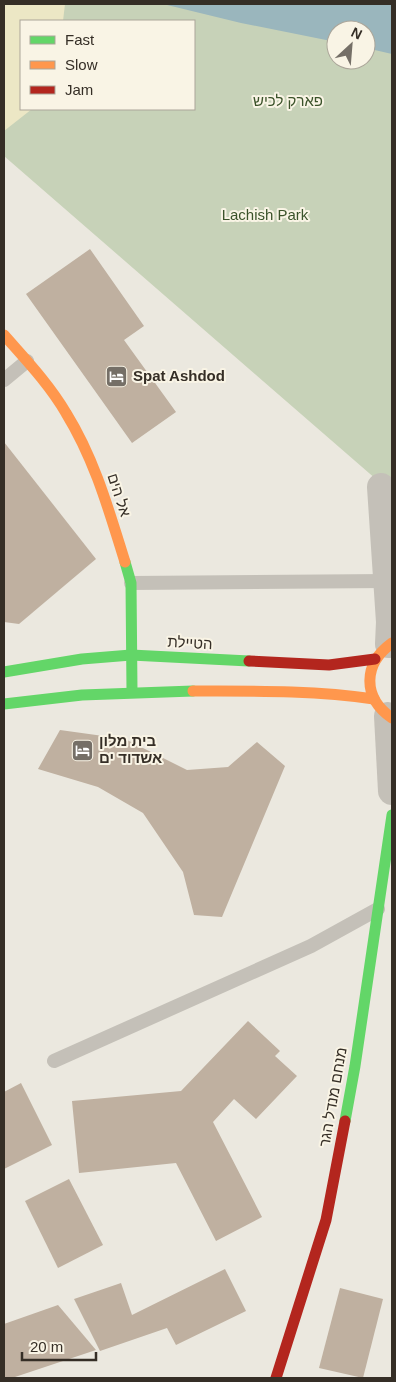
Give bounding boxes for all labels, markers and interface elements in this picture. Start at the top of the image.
legend [20,20,195,110]
north arrow [326,20,376,70]
text: N [349,24,365,43]
text: Fast [65,31,95,48]
text: Slow [65,56,98,73]
text: Jam [65,81,93,98]
park label: פארק לכיש [253,92,323,109]
park label: Lachish Park [222,206,309,223]
hotel icon: Spat Ashdod [105,364,129,388]
place label: Spat Ashdod [133,367,225,384]
street label: אל הים [105,471,135,519]
street label: הטיילת [167,633,213,652]
place label: בית מלון אשדוד ים [99,732,162,766]
hotel icon: בית מלון אשדוד ים [71,738,95,762]
street label: מנחם מנדל הגר [315,1046,350,1148]
scale bar [22,1330,96,1362]
text: 20 m [30,1338,63,1355]

